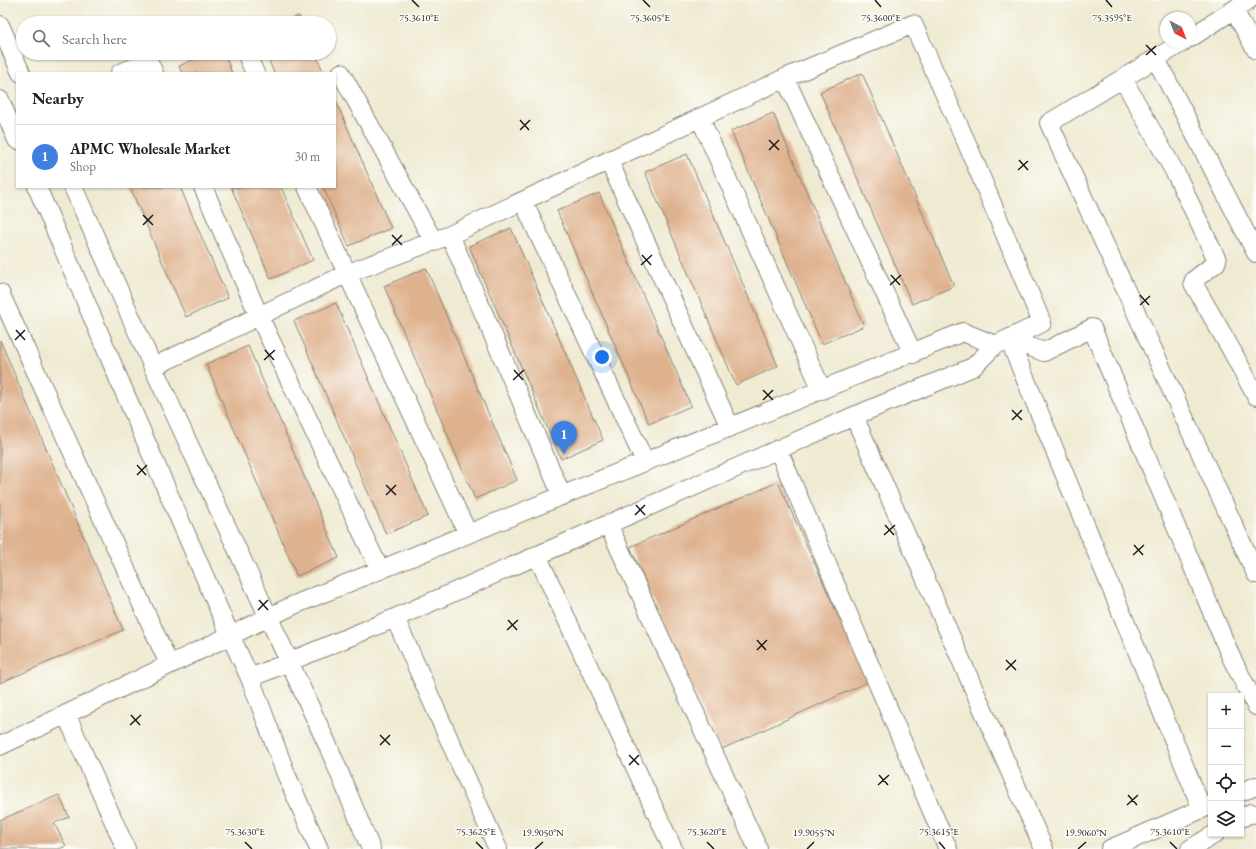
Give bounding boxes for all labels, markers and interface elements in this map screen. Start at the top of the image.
text: 75.3610°E [399,11,439,24]
text: 75.3605°E [630,11,670,24]
text: 75.3600°E [861,11,901,24]
text: 75.3595°E [1092,11,1132,24]
north arrow [1160,12,1196,48]
search box [16,16,336,60]
icon: search [30,27,52,49]
text: Search here [62,29,127,48]
text: Nearby [32,87,84,109]
text: APMC Wholesale Market [70,139,230,158]
text: 1 [42,148,48,165]
text: 30 m [295,148,320,165]
text: Shop [70,158,96,175]
your location [592,347,612,367]
pin: 1 [551,421,577,454]
map controls [1208,693,1244,837]
button: + [1208,693,1244,729]
button: − [1208,729,1244,765]
button: locate [1208,765,1244,801]
button: layers [1208,801,1244,837]
text: 75.3630°E [225,825,265,838]
text: 75.3625°E [456,825,496,838]
text: 75.3620°E [687,825,727,838]
text: 75.3615°E [919,825,959,838]
text: 75.3610°E [1150,825,1190,838]
text: 19.9050°N [522,826,564,839]
text: 19.9055°N [793,826,835,839]
text: 19.9060°N [1065,826,1107,839]

